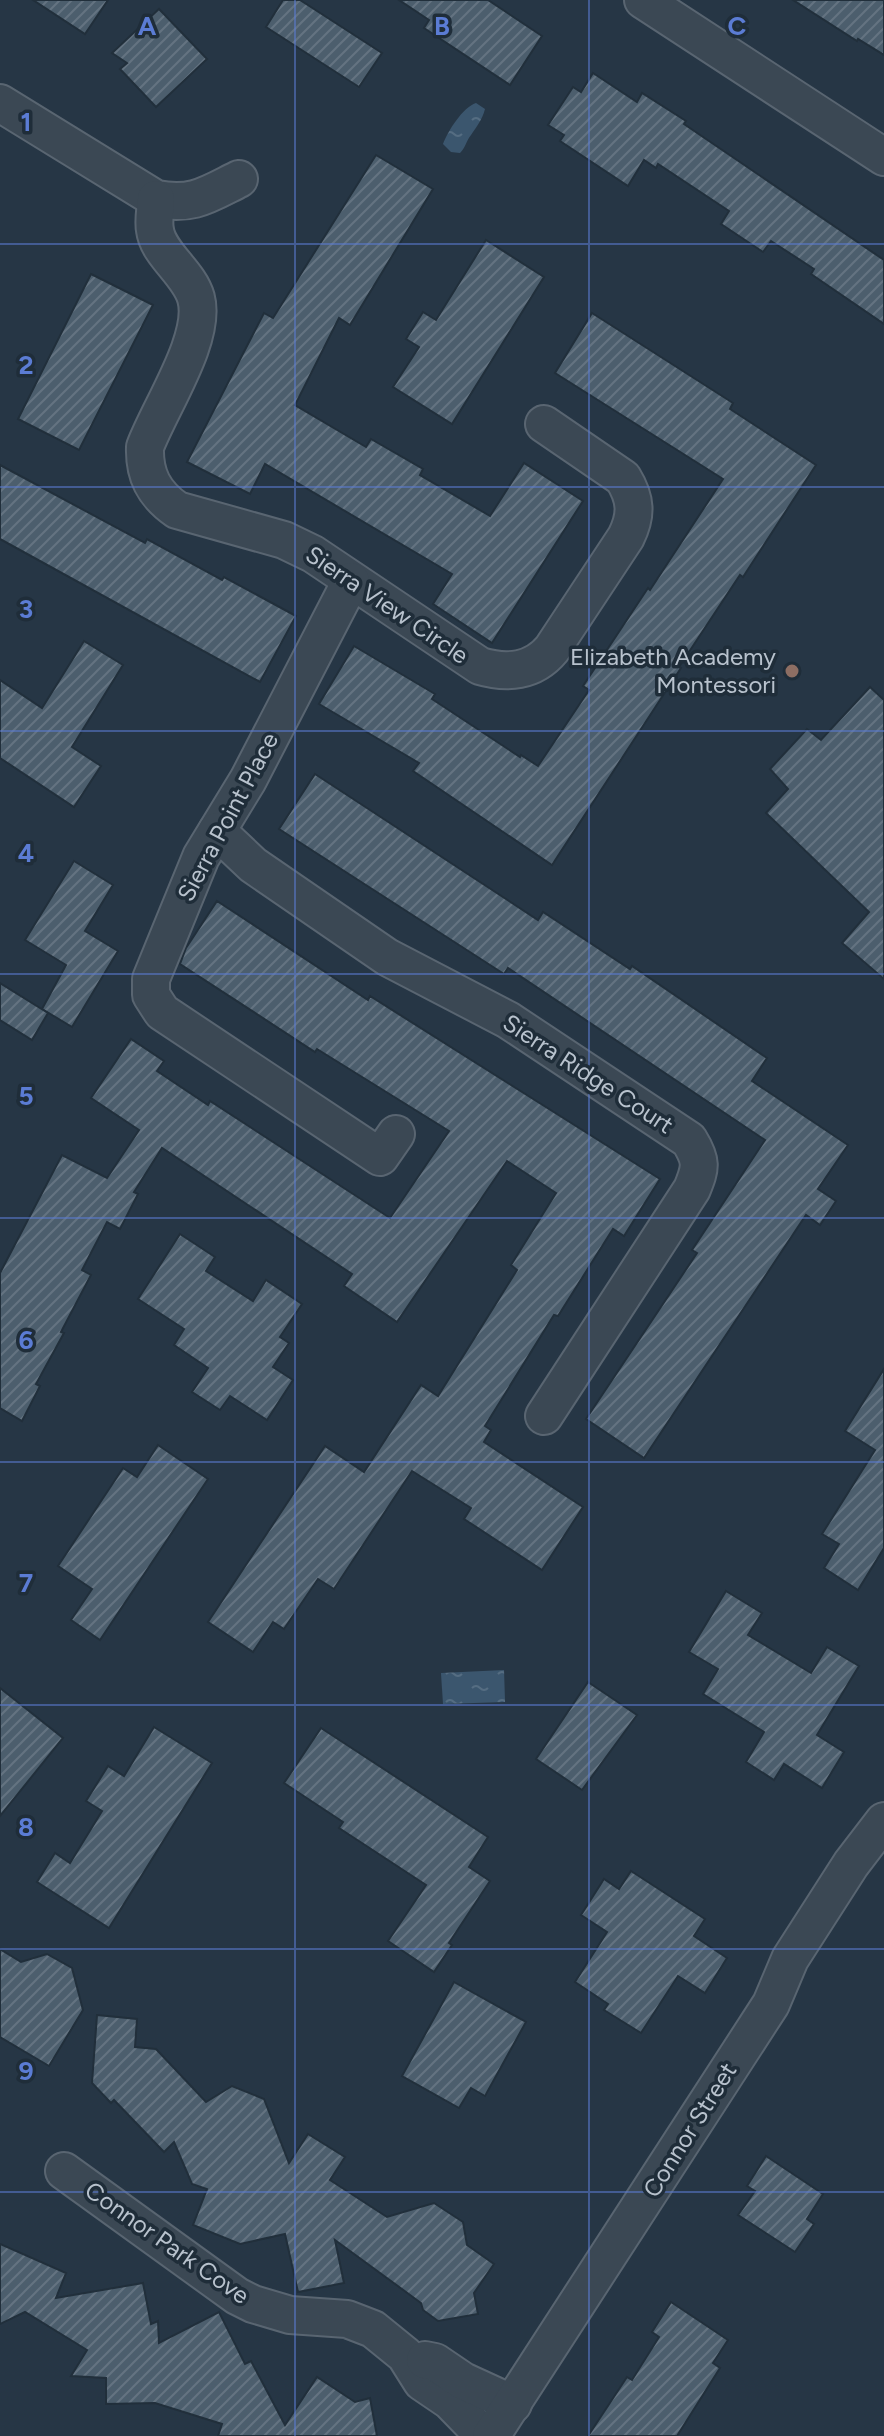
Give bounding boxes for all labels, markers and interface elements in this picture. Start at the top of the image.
text: A [138,10,157,42]
text: B [434,10,450,42]
text: C [728,10,747,42]
text: 1 [21,106,31,138]
text: 2 [18,349,34,381]
street label: Sierra View Circle [300,539,474,670]
text: 3 [19,593,33,625]
place label: Elizabeth Academy Montessori [570,642,776,699]
marker: Elizabeth Academy Montessori [783,662,801,680]
street label: Sierra Point Place [171,727,284,906]
text: 4 [18,837,34,869]
street label: Sierra Ridge Court [498,1008,679,1139]
text: 5 [18,1080,34,1112]
text: 6 [18,1324,34,1356]
text: 7 [19,1567,33,1599]
text: 8 [18,1811,34,1843]
text: 9 [18,2055,34,2087]
street label: Connor Street [637,2057,742,2202]
street label: Connor Park Cove [80,2175,255,2310]

